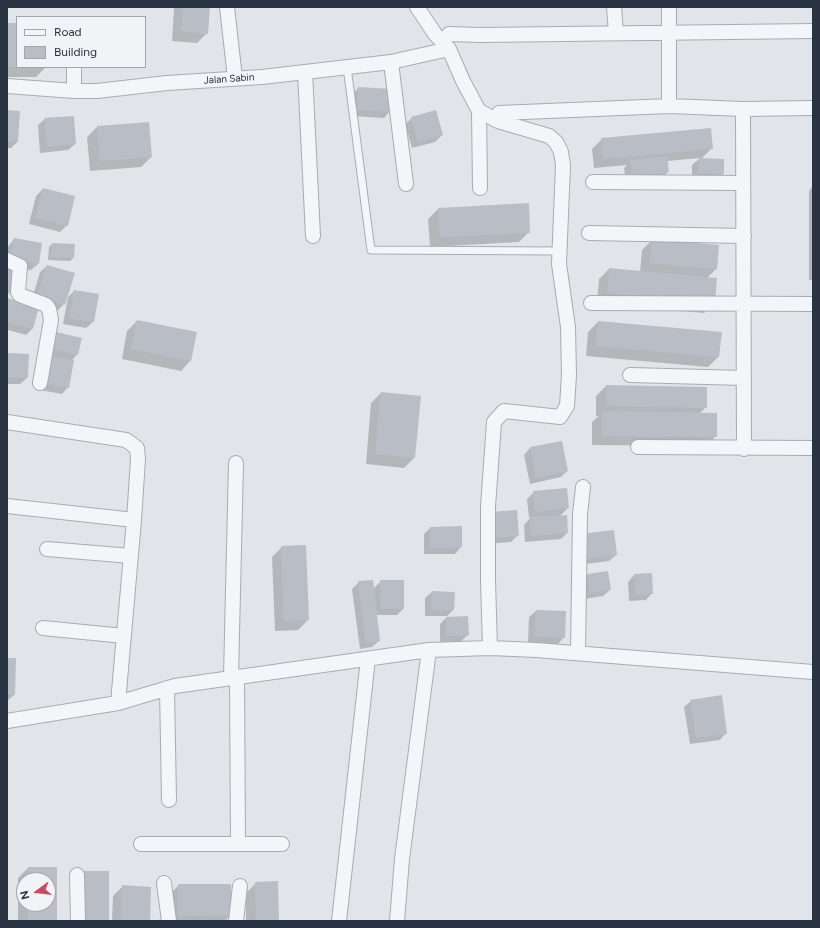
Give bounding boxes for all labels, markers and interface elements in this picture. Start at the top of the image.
legend [16,16,146,68]
text: Road [54,25,82,39]
text: Building [54,45,97,59]
street label: Jalan Sabin [203,71,255,87]
north arrow [16,872,56,912]
text: N [18,889,32,901]

